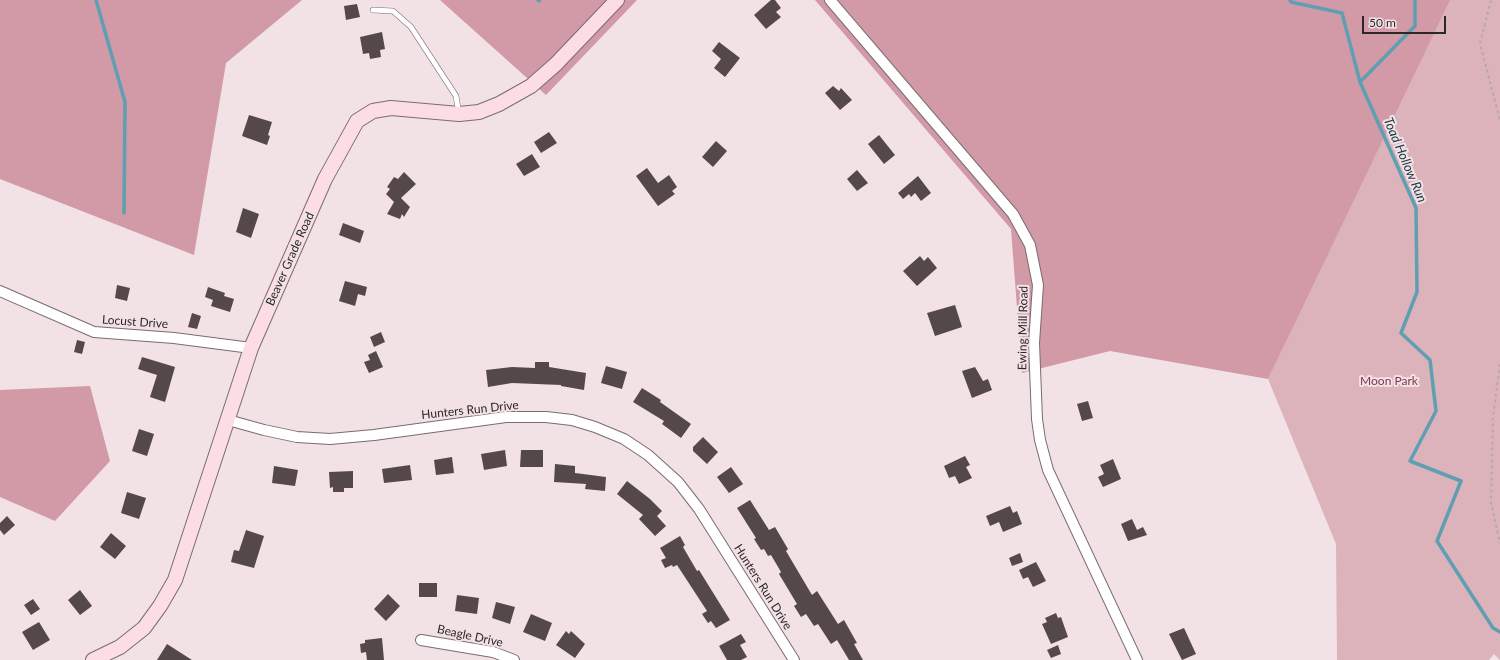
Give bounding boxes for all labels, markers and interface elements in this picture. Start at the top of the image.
scale bar [1364,8,1448,34]
text: 50 m [1369,15,1396,30]
water label: Toad Hollow Run [1380,115,1430,205]
street label: Beaver Grade Road [263,210,317,308]
street label: Ewing Mill Road [1015,286,1031,370]
street label: Locust Drive [102,313,168,331]
park label: Moon Park [1360,374,1418,388]
street label: Hunters Run Drive [421,398,519,422]
street label: Hunters Run Drive [731,542,795,632]
street label: Beagle Drive [436,622,504,650]

